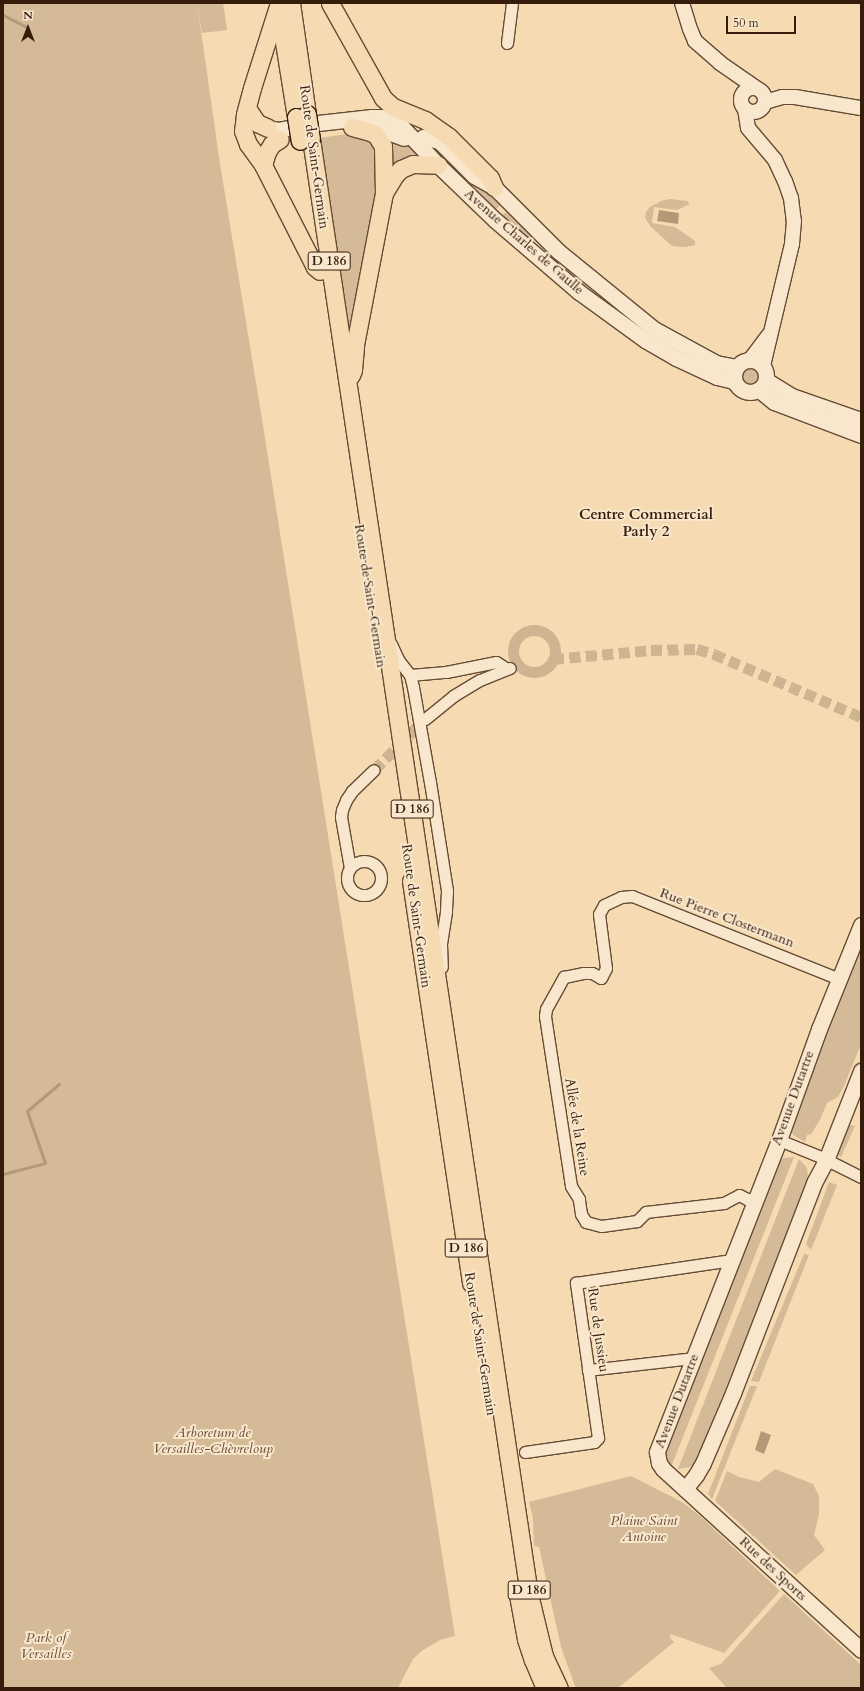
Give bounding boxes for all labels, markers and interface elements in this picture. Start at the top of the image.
north arrow [8,8,48,48]
text: N [23,8,33,23]
scale bar [728,8,798,34]
text: 50 m [733,15,759,31]
street label: Route de Saint-Germain [296,84,332,230]
street label: Avenue Charles de Gaulle [461,185,587,299]
road number: D 186 [307,250,351,272]
district label: Centre Commercial Parly 2 [579,505,713,540]
street label: Route de Saint-Germain [350,523,390,669]
road number: D 186 [390,798,434,820]
street label: Route de Saint-Germain [398,843,434,989]
street label: Rue Pierre Clostermann [657,885,797,951]
street label: Avenue Dutartre [768,1048,818,1148]
street label: Allée de la Reine [561,1077,593,1177]
road number: D 186 [444,1237,488,1259]
street label: Route de Saint-Germain [460,1271,500,1417]
street label: Rue de Jussieu [584,1287,612,1373]
street label: Avenue Dutartre [651,1351,703,1451]
park label: Arboretum de Versailles-Chèvreloup [153,1425,273,1458]
park label: Plaine Saint Antoine [611,1513,677,1546]
street label: Rue des Sports [736,1534,810,1604]
road number: D 186 [507,1579,551,1601]
park label: Park of Versailles [21,1630,71,1662]

